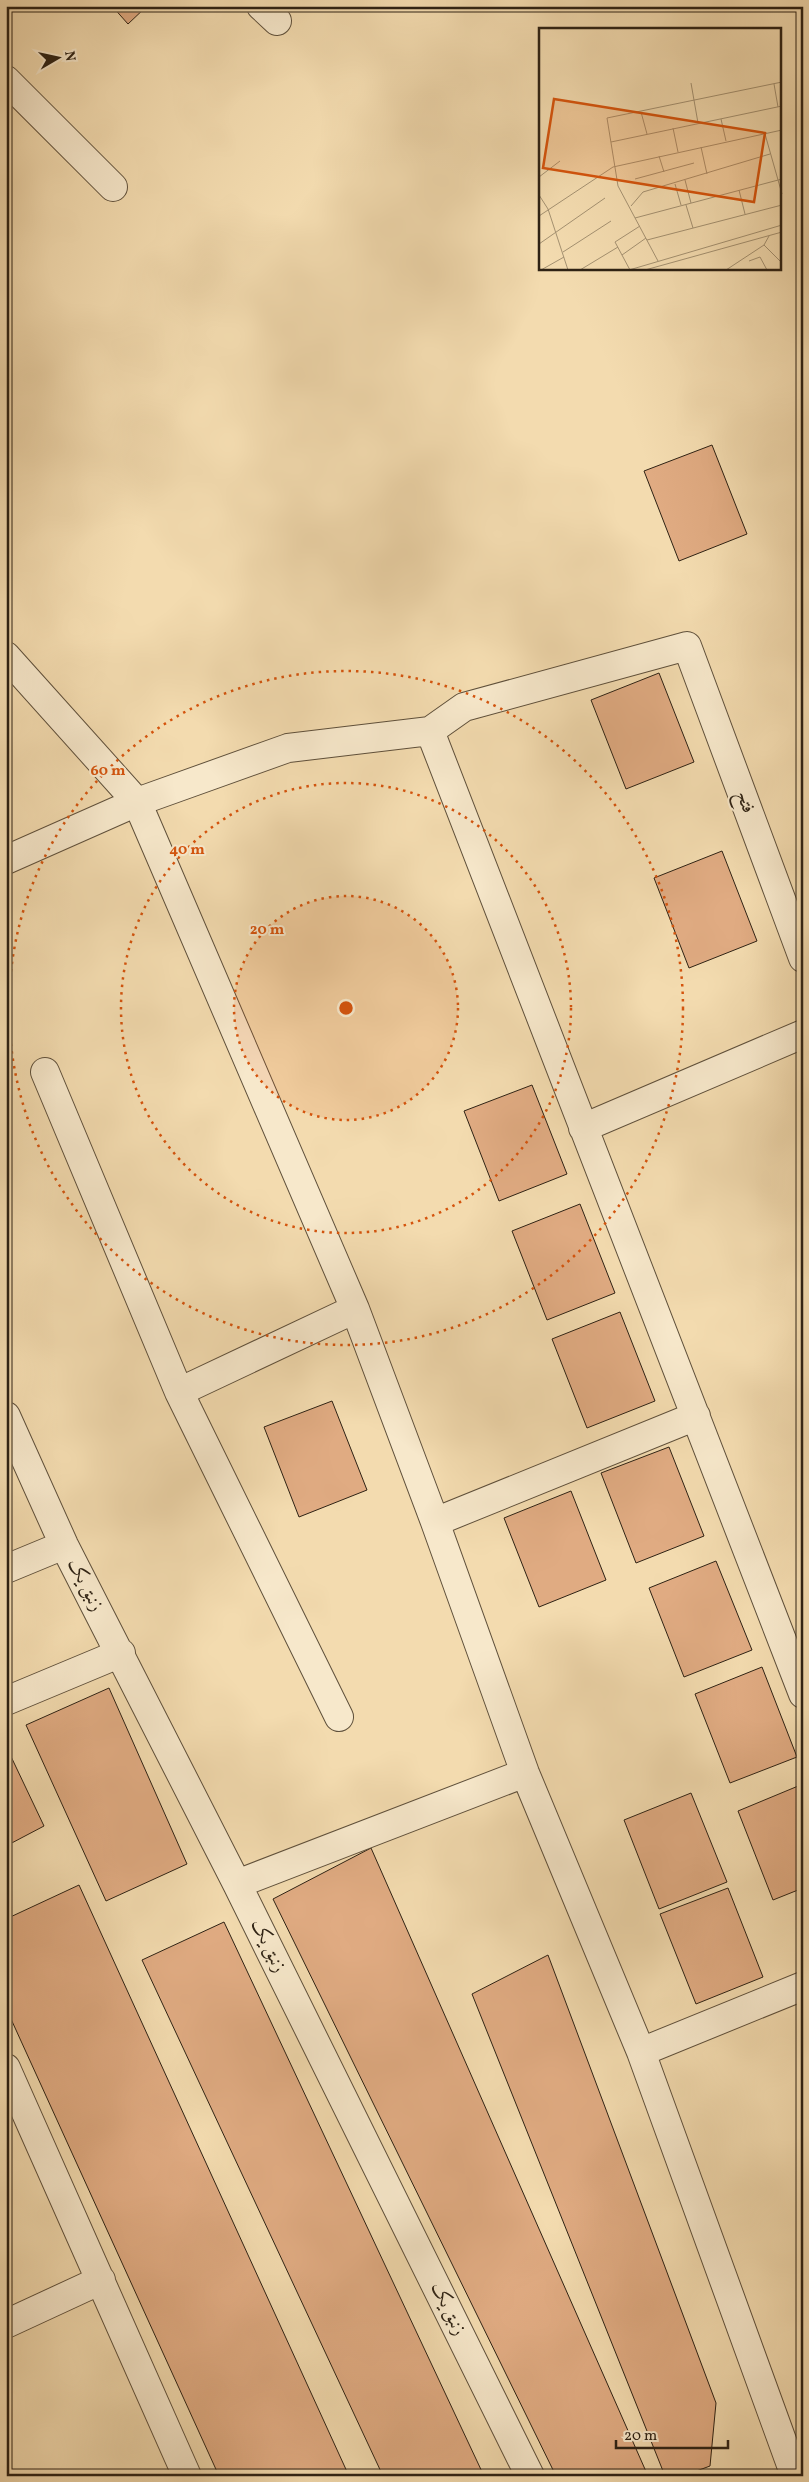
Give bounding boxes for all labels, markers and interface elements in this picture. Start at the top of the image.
inset map [539,28,782,270]
north arrow [32,32,82,82]
text: N [59,50,80,63]
text: 60 m [91,761,126,782]
street label: فتح [726,787,761,818]
text: 40 m [169,840,205,861]
text: 20 m [250,920,285,941]
centre of rings [337,999,355,1017]
street label: زنبق یک [61,1554,109,1616]
street label: زنبق یک [244,1915,292,1977]
street label: زنبق یک [424,2278,472,2340]
scale bar [616,2417,729,2449]
text: 20 m [624,2426,657,2447]

